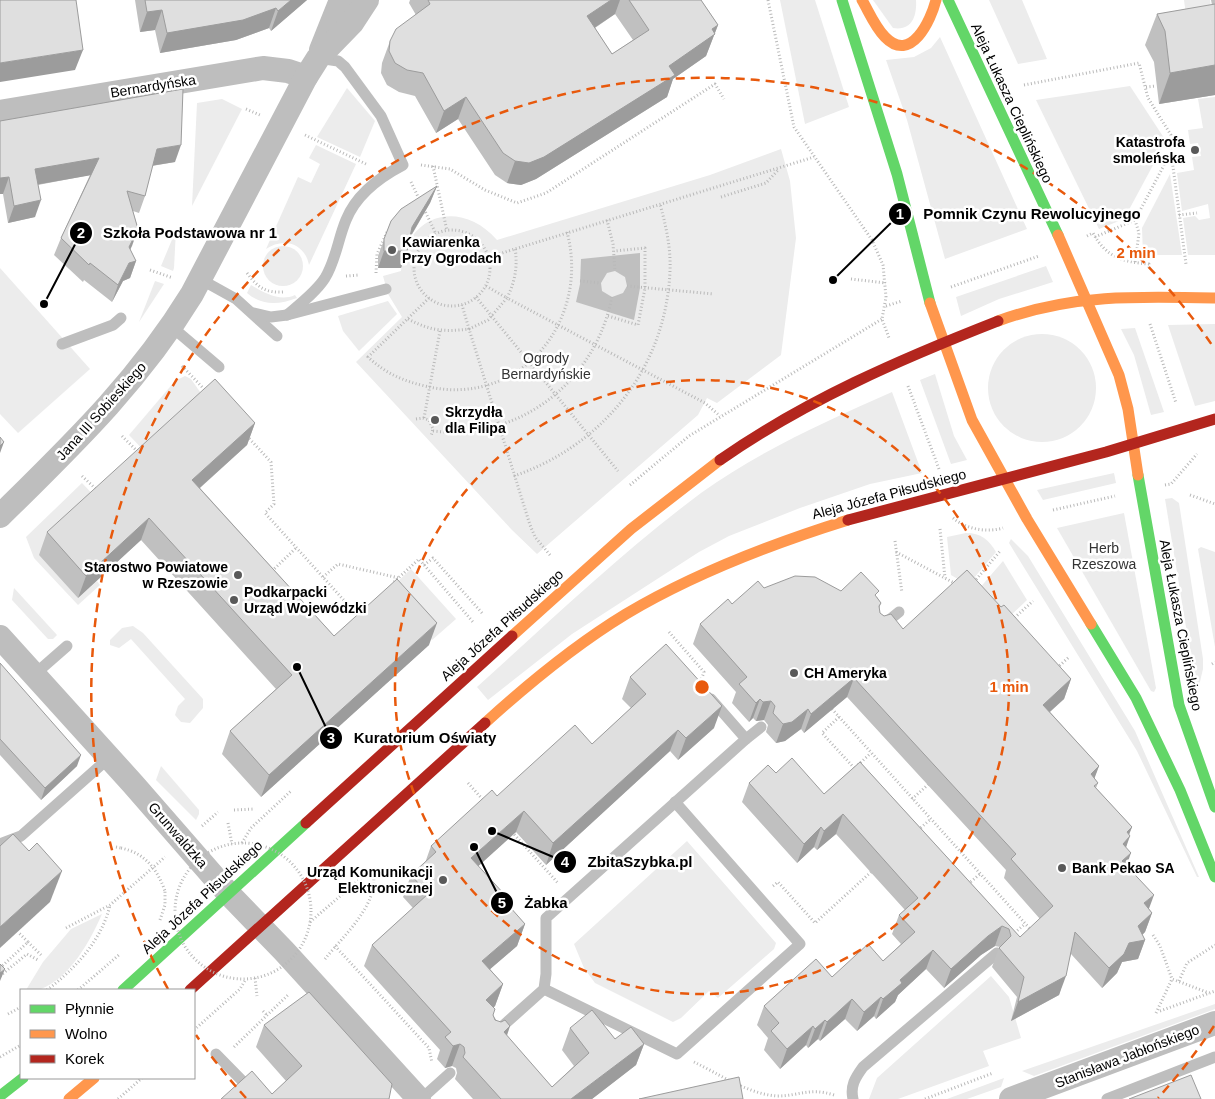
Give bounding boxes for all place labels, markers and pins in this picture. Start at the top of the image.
place label: Katastrofa smoleńska [1113,134,1185,166]
marker: Katastrofa smoleńska [1189,144,1201,156]
callout: Pomnik Czynu Rewolucyjnego [888,199,1150,229]
callout: Szkoła Podstawowa nr 1 [68,218,288,248]
place label: Kawiarenka Przy Ogrodach [402,234,502,266]
marker: Kawiarenka Przy Ogrodach [386,244,398,256]
place label: Skrzydła dla Filipa [445,404,506,436]
marker: Skrzydła dla Filipa [429,414,441,426]
place label: Starostwo Powiatowe w Rzeszowie [84,559,228,591]
marker: Starostwo Powiatowe w Rzeszowie [232,569,244,581]
place label: Podkarpacki Urząd Wojewódzki [244,584,367,616]
marker: Podkarpacki Urząd Wojewódzki [228,594,240,606]
place label: CH Ameryka [804,665,887,681]
marker: CH Ameryka [788,667,800,679]
centre of rings [693,678,711,696]
callout: Kuratorium Oświaty [319,723,507,753]
callout: ZbitaSzybka.pl [552,847,702,877]
place label: Bank Pekao SA [1072,860,1175,876]
marker: Bank Pekao SA [1056,862,1068,874]
place label: Urząd Komunikacji Elektronicznej [307,864,433,896]
marker: Urząd Komunikacji Elektronicznej [437,874,449,886]
callout: Żabka [489,888,578,918]

